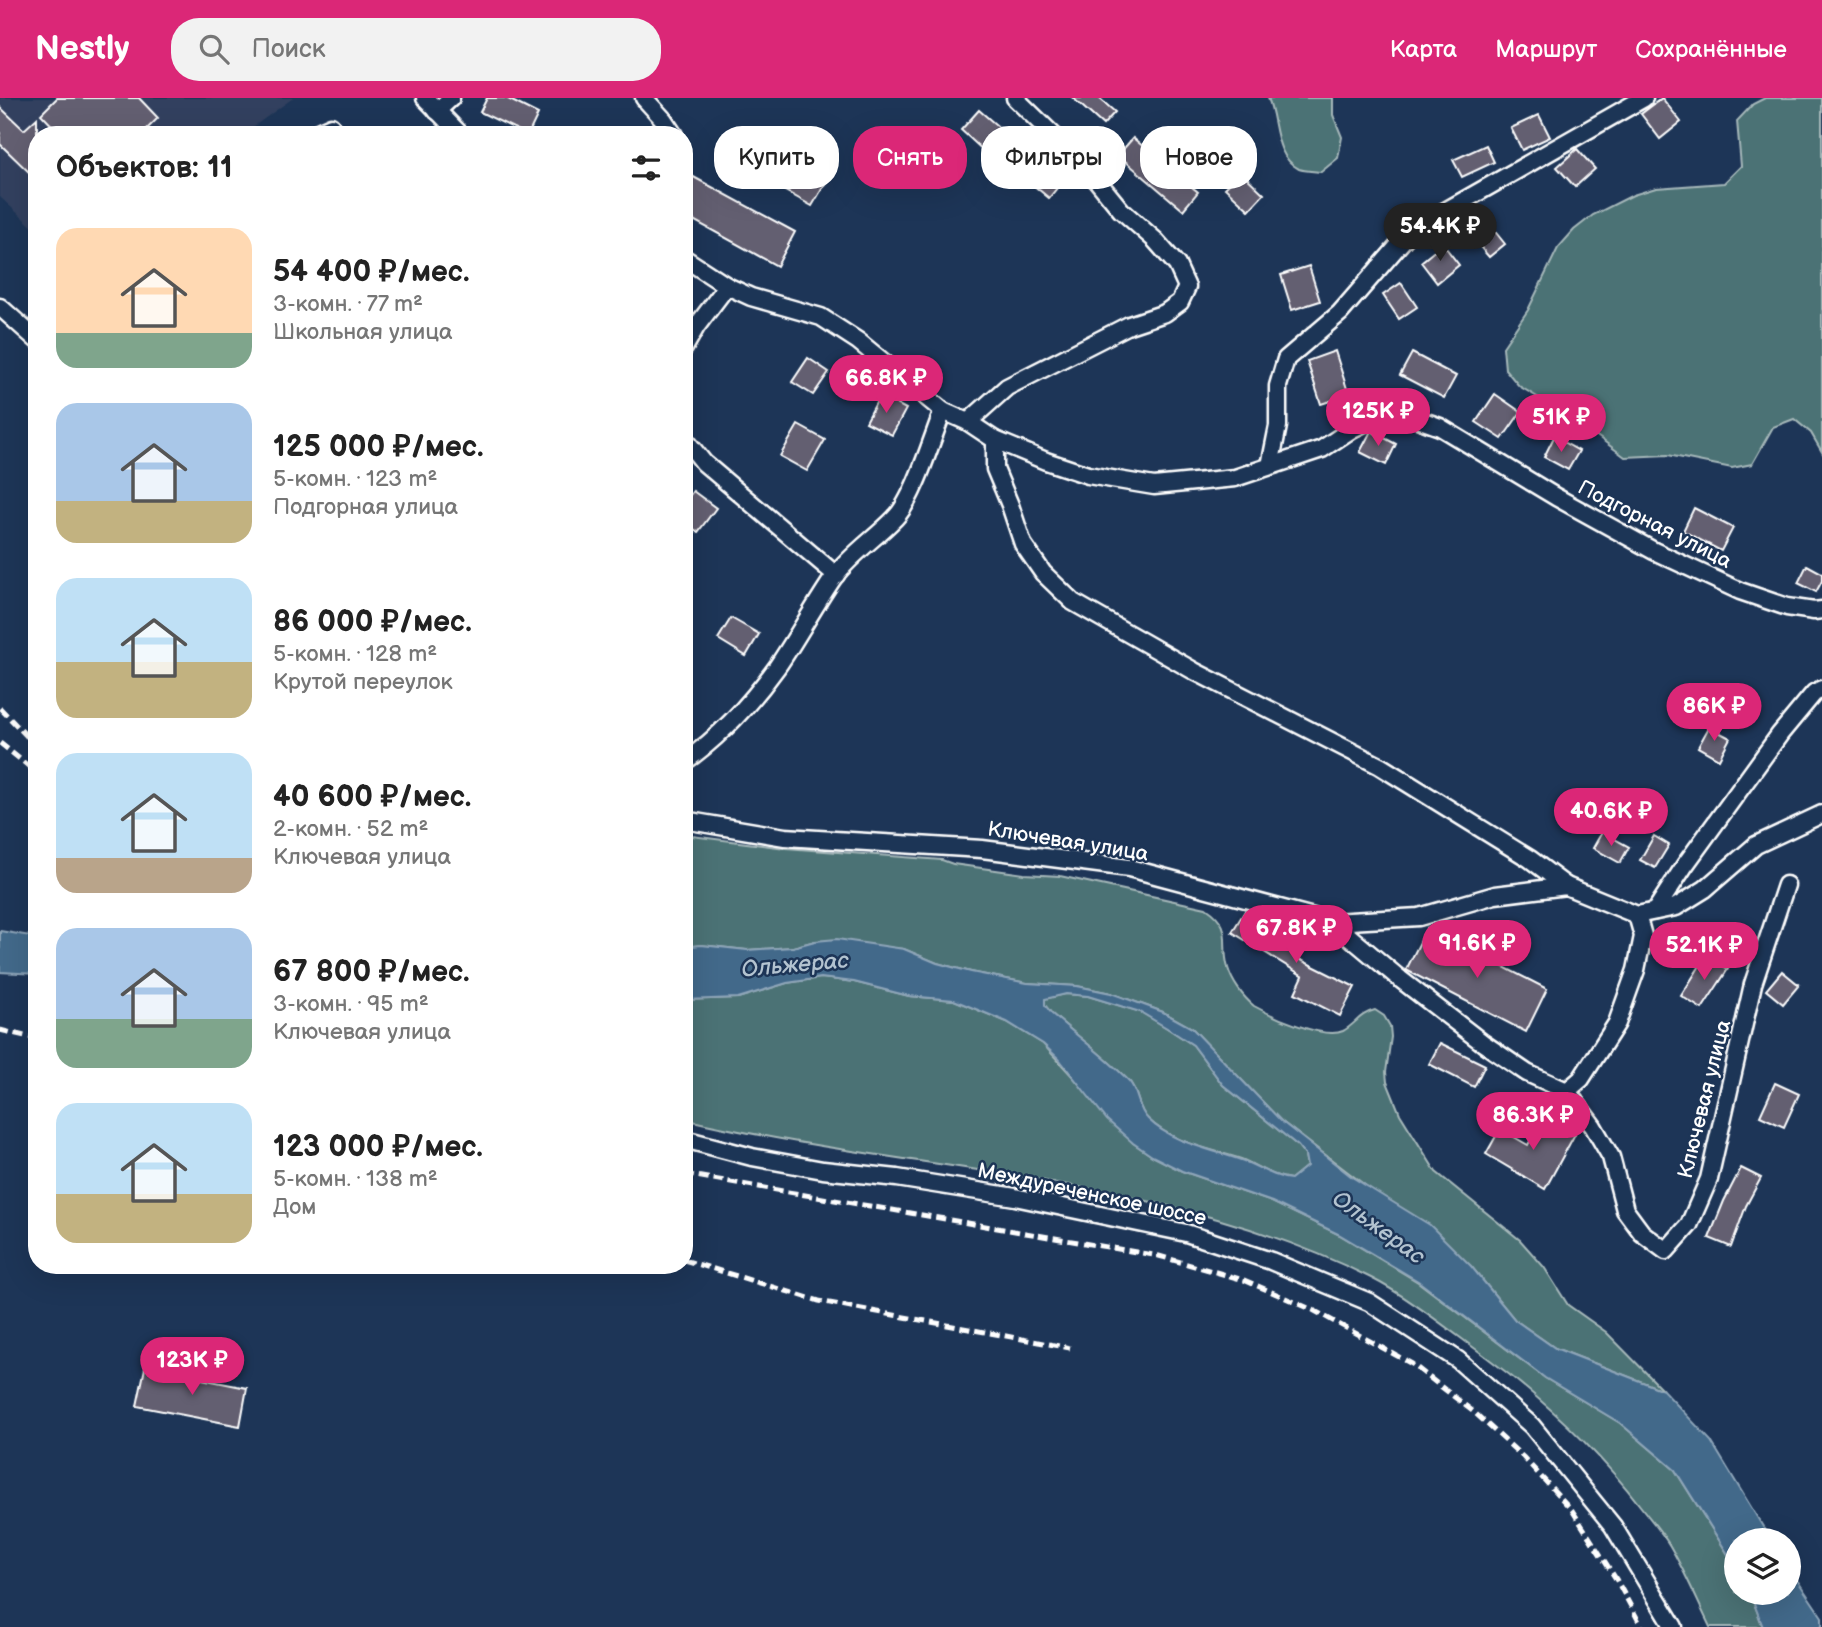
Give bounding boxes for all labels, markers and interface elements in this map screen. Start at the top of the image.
search box [171,18,661,81]
text: Nestly [35,29,129,69]
icon: search [195,30,233,68]
text: Поиск [251,34,326,65]
text: Карта [1390,35,1457,64]
text: Маршрут [1495,35,1597,64]
text: Сохранённые [1635,35,1787,64]
chip: Купить [714,126,839,189]
chip: Снять [853,126,967,189]
chip: Фильтры [981,126,1126,189]
chip: Новое [1140,126,1257,189]
icon: filters [627,149,665,187]
text: Объектов: 11 [56,150,233,186]
pin: 54.4K ₽ [1375,204,1505,263]
text: 54.4K ₽ [1400,212,1480,240]
text: 54 400 ₽/мес. [273,254,470,290]
icon: home [112,256,196,340]
text: 3-комн. · 77 m² [273,290,423,318]
text: Школьная улица [273,318,453,346]
pin: 66.8K ₽ [821,356,951,415]
text: 66.8K ₽ [845,364,927,392]
pin: 125K ₽ [1321,388,1435,448]
pin: 51K ₽ [1512,394,1610,454]
text: 125K ₽ [1342,397,1414,425]
text: 51K ₽ [1532,403,1590,431]
text: 125 000 ₽/мес. [273,429,483,465]
icon: home [112,431,196,515]
text: 5-комн. · 123 m² [273,465,437,493]
street label: Подгорная улица [1574,475,1736,574]
text: Подгорная улица [273,493,458,521]
text: 86 000 ₽/мес. [273,604,472,640]
icon: home [112,606,196,690]
text: 5-комн. · 128 m² [273,640,437,668]
text: Крутой переулок [273,668,453,696]
pin: 86K ₽ [1665,684,1763,743]
text: 86K ₽ [1683,692,1746,720]
text: 40 600 ₽/мес. [273,779,471,815]
icon: home [112,781,196,865]
pin: 40.6K ₽ [1546,788,1676,848]
text: 40.6K ₽ [1570,797,1652,825]
text: 2-комн. · 52 m² [273,815,428,843]
street label: Ключевая улица [986,816,1151,867]
text: Ключевая улица [273,843,451,871]
pin: 67.8K ₽ [1231,906,1361,965]
text: 67.8K ₽ [1256,914,1336,942]
pin: 91.6K ₽ [1412,920,1542,980]
pin: 52.1K ₽ [1639,922,1769,982]
text: 91.6K ₽ [1438,929,1516,957]
text: 52.1K ₽ [1665,931,1743,959]
water label: Ольжерас [740,946,851,984]
text: 67 800 ₽/мес. [273,954,470,990]
icon: home [112,956,196,1040]
text: 3-комн. · 95 m² [273,990,429,1018]
street label: Ключевая улица [1673,1017,1736,1181]
text: Ключевая улица [273,1018,451,1046]
pin: 86.3K ₽ [1468,1093,1598,1152]
text: 86.3K ₽ [1492,1101,1574,1129]
text: 123 000 ₽/мес. [273,1129,483,1165]
icon: home [112,1131,196,1215]
street label: Междуреченское шоссе [975,1158,1209,1231]
text: 5-комн. · 138 m² [273,1165,438,1193]
water label: Ольжерас [1327,1185,1431,1271]
text: Дом [273,1193,316,1221]
pin: 123K ₽ [135,1338,249,1397]
text: 123K ₽ [156,1346,228,1374]
map controls [1724,1528,1801,1605]
button: layers [1724,1528,1801,1605]

